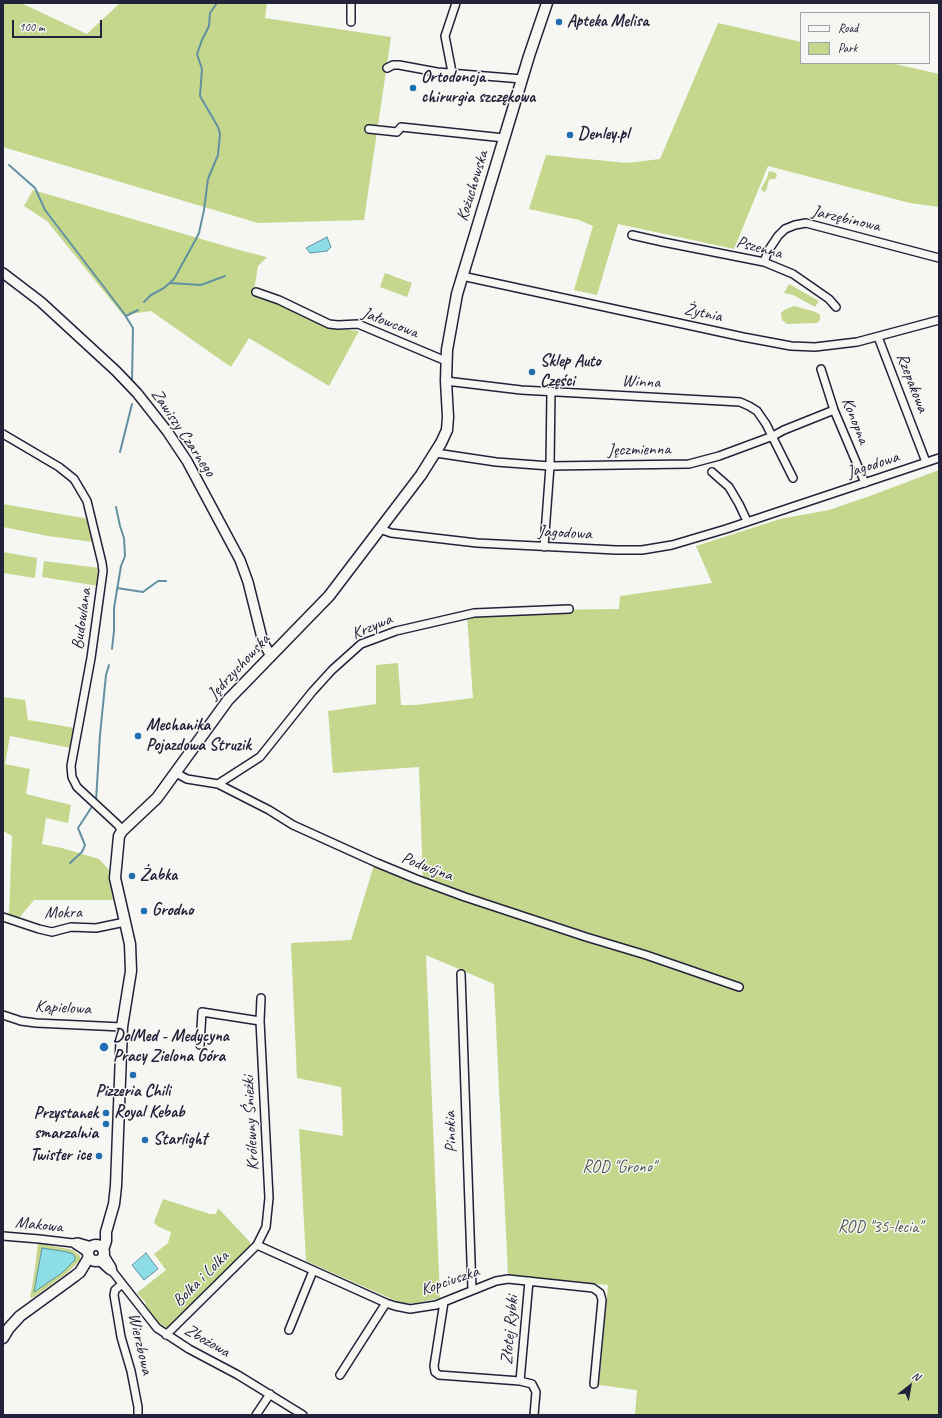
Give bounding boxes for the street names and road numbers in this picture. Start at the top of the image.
street label: Kożuchowska [453,148,493,224]
street label: Jarzębinowa [810,201,882,237]
street label: Pszenna [734,232,784,264]
street label: Żytnia [682,299,724,327]
street label: Jałowcowa [359,303,421,343]
street label: Rzepakowa [891,350,933,416]
street label: Winna [621,371,661,393]
street label: Zawiszy Czarnego [146,385,220,481]
street label: Konopna [836,395,874,447]
street label: Jęczmienna [608,439,670,461]
street label: Jagodowa [844,447,902,483]
street label: Jagodowa [538,521,592,545]
street label: Budowlana [68,587,96,651]
street label: Krzywa [349,609,395,645]
street label: Jędrzychowska [204,630,274,704]
street label: Podwójna [398,848,456,886]
street label: Mokra [44,902,82,924]
street label: Kąpielowa [34,996,92,1020]
street label: Królewny Śnieżki [238,1075,264,1171]
street label: Pinokia [440,1111,462,1153]
street label: Makowa [14,1212,64,1238]
street label: Bolka i Lolka [169,1247,233,1311]
street label: Kopciuszka [418,1262,482,1300]
street label: Złotej Rybki [497,1295,523,1365]
street label: Wierzbowa [123,1311,157,1377]
street label: Zbożowa [181,1320,233,1362]

